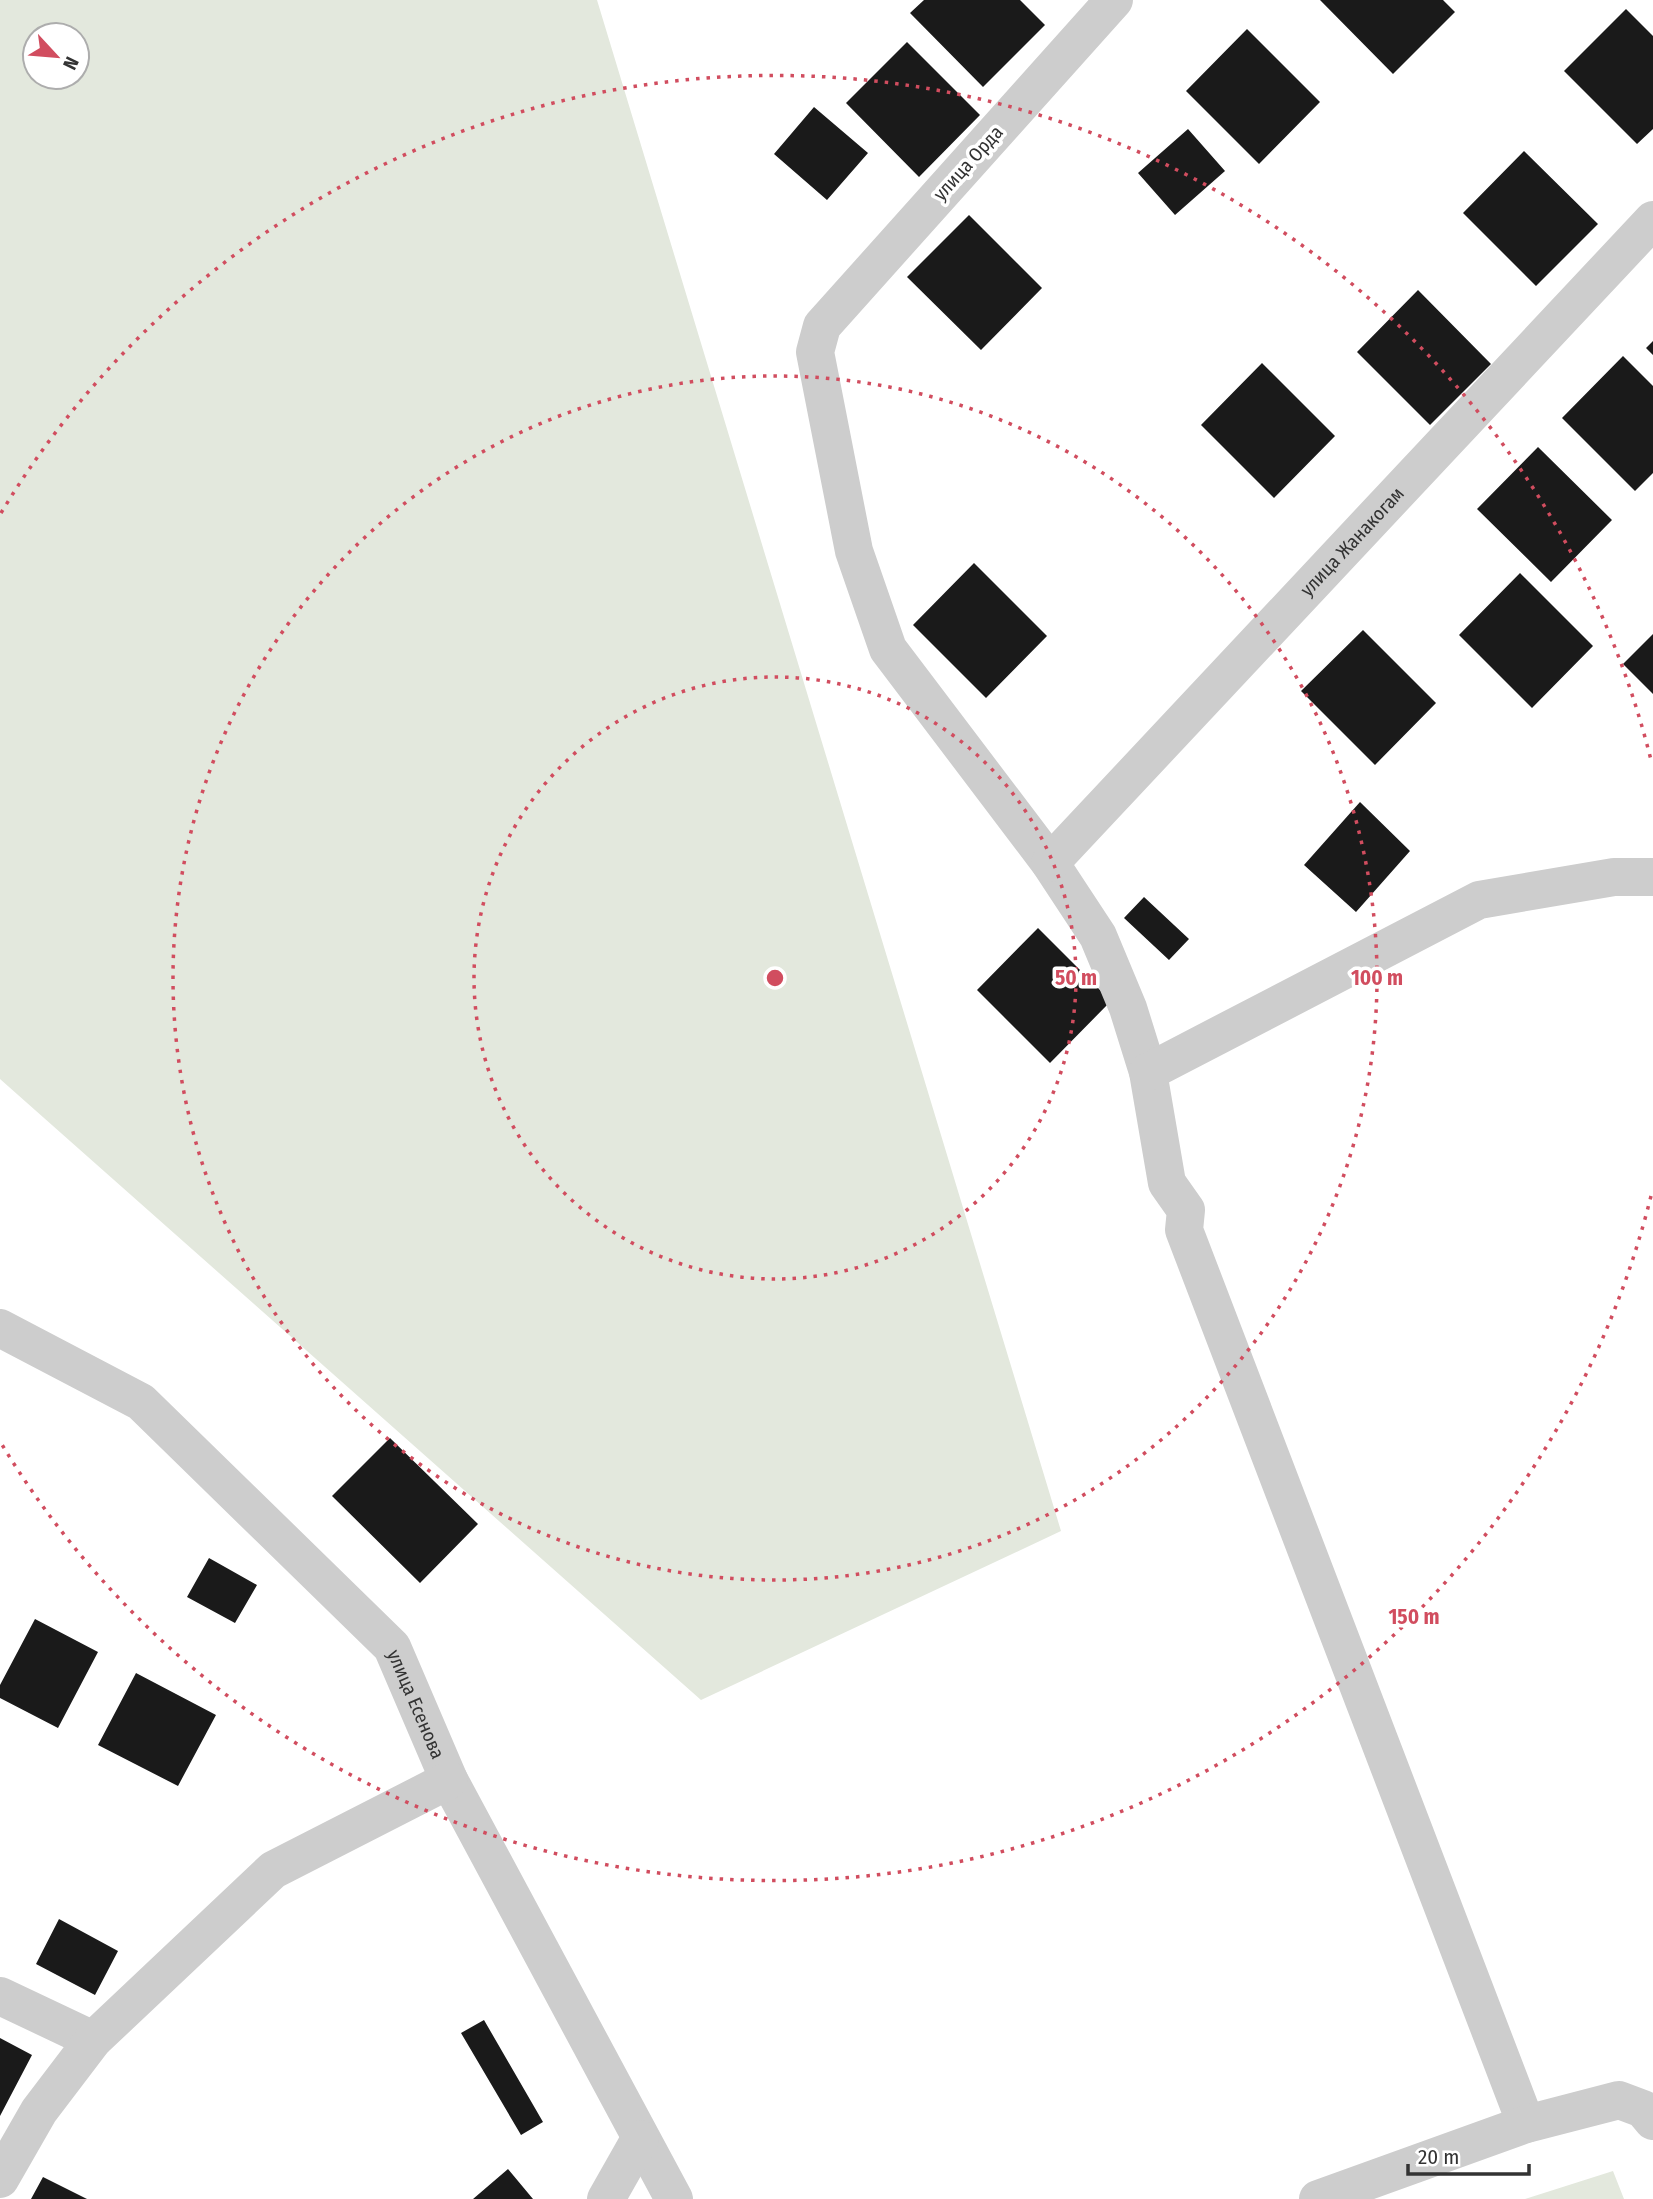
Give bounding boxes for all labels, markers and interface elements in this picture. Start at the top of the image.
north arrow [21,21,91,91]
text: N [58,53,84,73]
street label: улица Орда [928,121,1008,205]
street label: улица Жанакогам [1295,482,1408,601]
text: 50 m [1055,965,1097,991]
text: 100 m [1351,965,1403,991]
centre of rings [763,966,787,990]
text: 150 m [1388,1604,1440,1630]
street label: улица Есенова [383,1646,450,1762]
scale bar [1408,2132,1529,2176]
text: 20 m [1418,2144,1459,2170]

